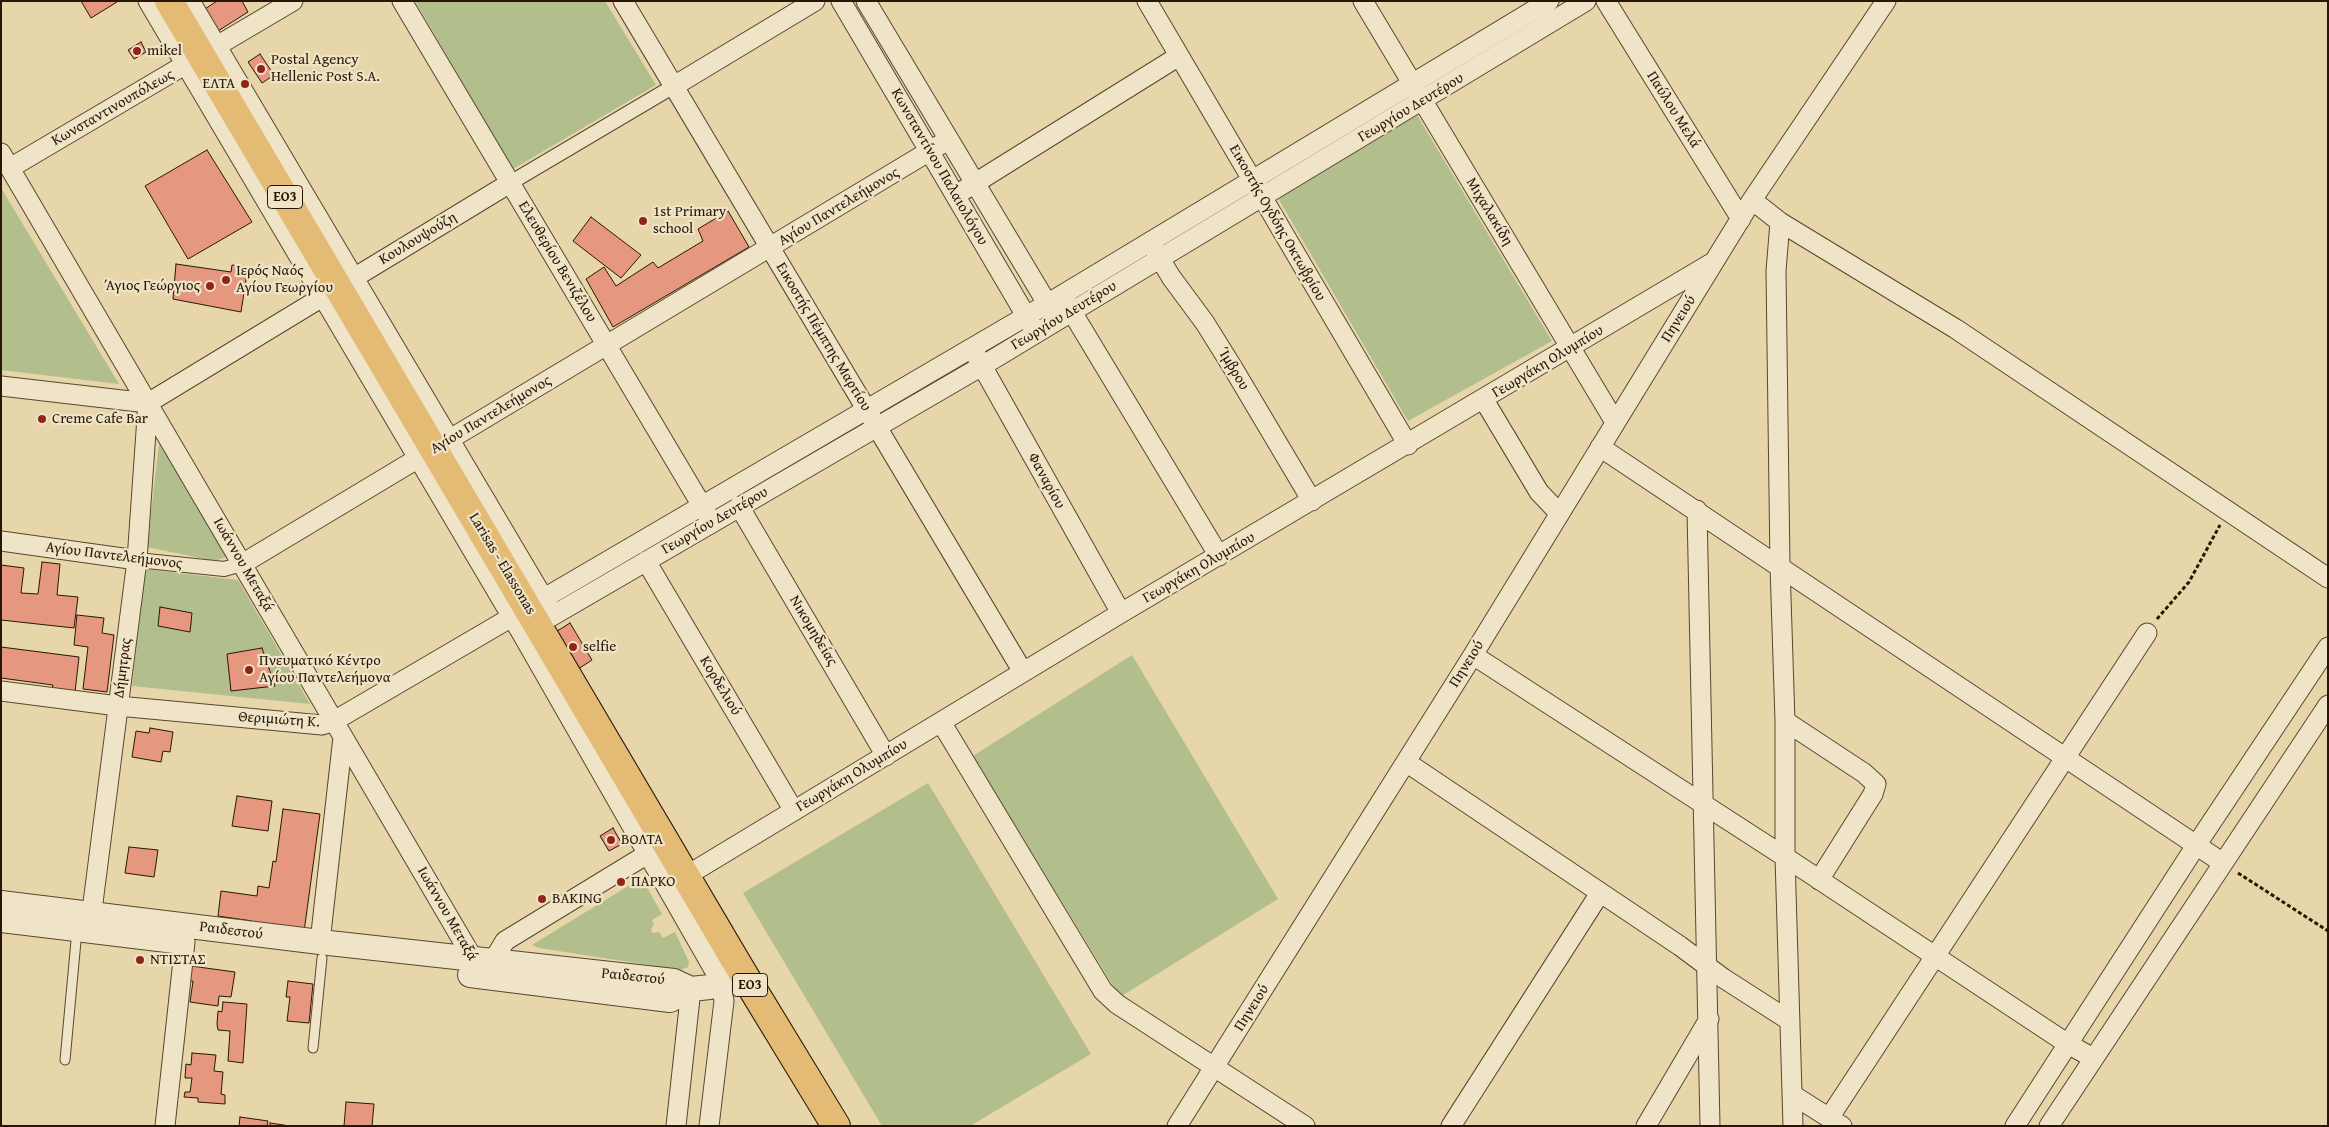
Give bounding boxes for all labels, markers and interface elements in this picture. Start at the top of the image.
place label: mikel [147,42,182,60]
marker: mikel [131,45,143,57]
place label: Postal Agency Hellenic Post S.A. [271,51,380,86]
marker: Postal Agency Hellenic Post S.A. [255,63,267,75]
street label: Κωνσταντινουπόλεως [49,66,177,150]
street label: Παύλου Μελά [1642,68,1704,152]
street label: Γεωργίου Δευτέρου [1355,69,1467,147]
place label: ΕΛΤΑ [203,75,235,93]
marker: ΕΛΤΑ [239,78,251,90]
street label: Κωνσταντίνου Παλαιολόγου [887,85,991,249]
street label: Εικοστής Ογδόης Οκτωβρίου [1225,142,1329,304]
street label: Αγίου Παντελεήμονος [775,164,903,250]
street label: Μιχαλακίδη [1462,175,1516,249]
road number: ΕΟ3 [268,186,302,208]
street label: Ελευθερίου Βενιζέλου [514,198,600,326]
place label: 1st Primary school [653,203,726,238]
street label: Κουλουψούζη [376,209,460,269]
marker: 1st Primary school [637,215,649,227]
street label: Εικοστής Πέμπτης Μαρτίου [771,259,875,415]
place label: Ιερός Ναός Αγίου Γεωργίου [236,262,333,297]
marker: Ιερός Ναός Αγίου Γεωργίου [220,274,232,286]
place label: Άγιος Γεώργιος [104,277,200,295]
street label: Γεωργίου Δευτέρου [1008,277,1120,355]
marker: Άγιος Γεώργιος [204,280,216,292]
street label: Πηνειού [1658,292,1700,346]
street label: Γεωργάκη Ολυμπίου [1489,322,1607,402]
street label: Ίμβρου [1213,344,1253,394]
street label: Αγίου Παντελεήμονος [427,372,555,458]
place label: Creme Cafe Bar [52,410,148,428]
marker: Creme Cafe Bar [36,413,48,425]
street label: Φαναρίου [1023,450,1069,512]
street label: Γεωργίου Δευτέρου [659,483,771,559]
street label: Larisas - Elassonas [465,510,539,618]
street label: Ιωάννου Μεταξά [209,515,277,615]
street label: Γεωργάκη Ολυμπίου [1140,529,1258,607]
street label: Αγίου Παντελεήμονος [45,539,183,573]
street label: Νικομηδείας [785,592,841,670]
street label: Δήμητρας [110,637,136,699]
street label: Πηνειού [1446,637,1488,691]
place label: selfie [583,638,616,656]
marker: selfie [567,641,579,653]
place label: Πνευματικό Κέντρο Αγίου Παντελεήμονα [259,652,391,687]
street label: Κορδελιού [695,653,745,719]
marker: Πνευματικό Κέντρο Αγίου Παντελεήμονα [243,664,255,676]
street label: Θεριμιώτη Κ. [238,708,320,732]
street label: Γεωργάκη Ολυμπίου [793,736,911,816]
place label: ΒΟΛΤΑ [621,831,663,849]
marker: ΒΟΛΤΑ [605,834,617,846]
street label: Ιωάννου Μεταξά [413,864,481,964]
place label: ΠΑΡΚΟ [631,873,675,891]
marker: ΠΑΡΚΟ [615,876,627,888]
place label: BAKING [552,890,602,908]
marker: BAKING [536,893,548,905]
street label: Ραιδεστού [198,918,264,944]
place label: ΝΤΙΣΤΑΣ [150,951,206,969]
marker: ΝΤΙΣΤΑΣ [134,954,146,966]
street label: Ραιδεστού [600,965,666,989]
road number: ΕΟ3 [732,974,768,996]
street label: Πηνειού [1231,981,1273,1035]

